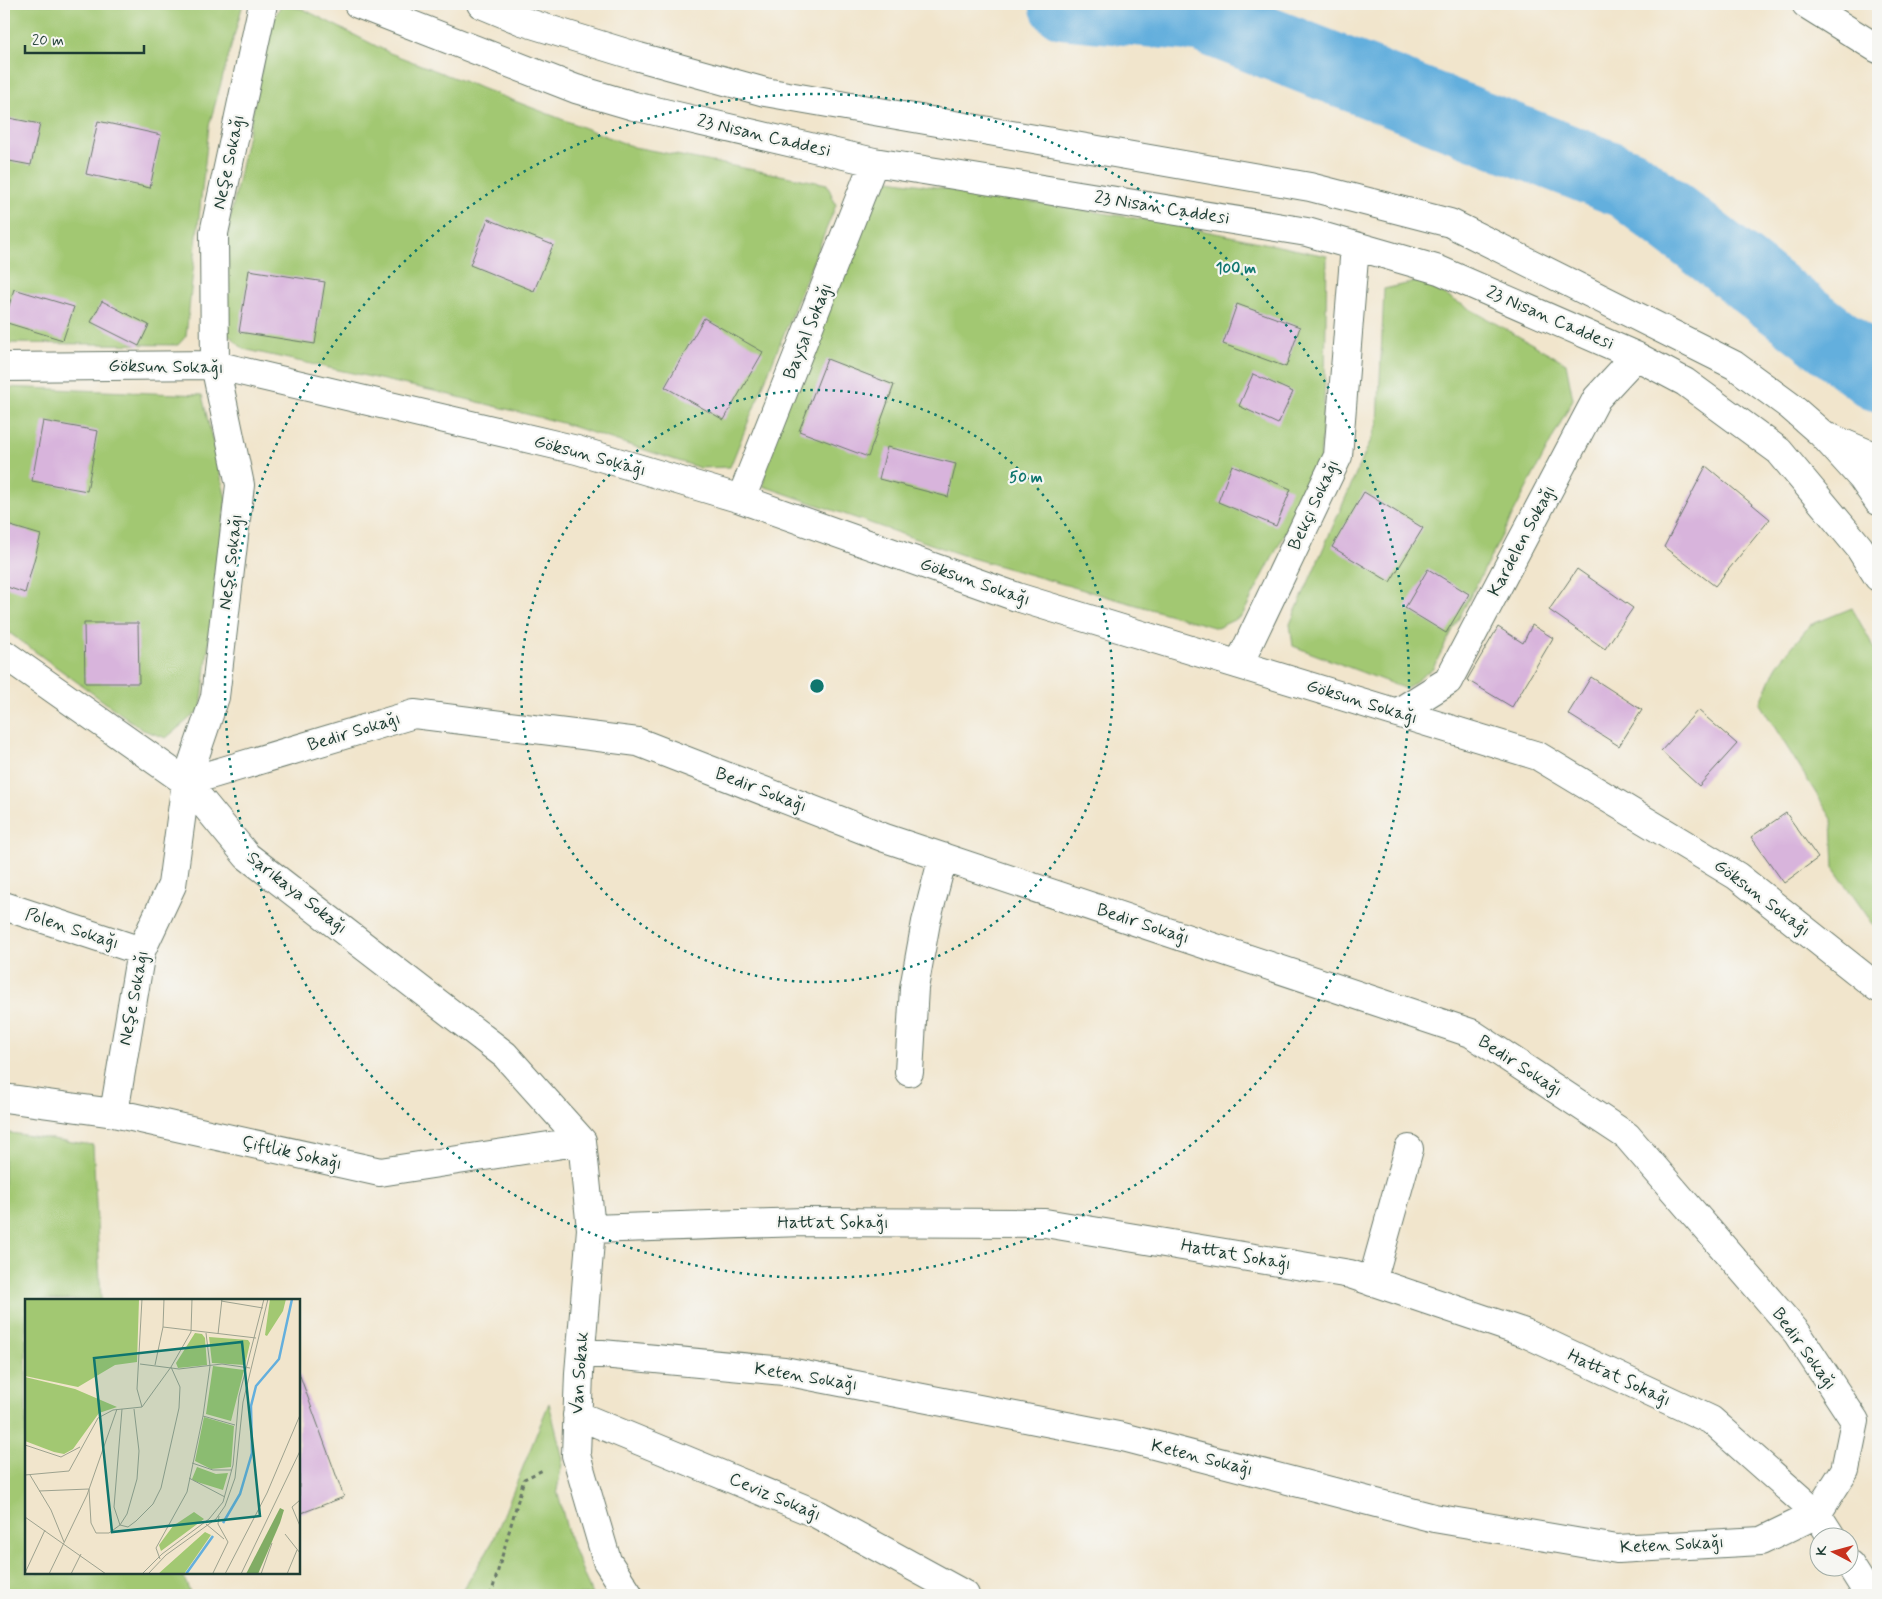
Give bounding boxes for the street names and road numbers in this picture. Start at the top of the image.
street label: 23 Nisan Caddesi [695,109,833,163]
street label: Neşe Sokağı [207,112,251,212]
street label: 23 Nisan Caddesi [1093,185,1231,231]
street label: Baysal Sokağı [778,279,838,383]
street label: 23 Nisan Caddesi [1482,280,1618,356]
street label: Göksun Sokağı [108,354,224,380]
street label: Göksun Sokağı [531,430,649,482]
street label: Bekçi Sokağı [1282,456,1346,554]
street label: Kardelen Sokağı [1483,481,1561,601]
street label: Neşe Sokağı [213,513,249,611]
street label: Göksun Sokağı [917,552,1033,612]
street label: Göksun Sokağı [1303,674,1421,730]
street label: Bedir Sokağı [304,706,404,758]
street label: Bedir Sokağı [712,762,810,818]
street label: Sarıkaya Sokağı [242,846,352,940]
street label: Göksun Sokağı [1709,854,1815,942]
street label: Bedir Sokağı [1094,898,1192,950]
street label: Polen Sokağı [22,903,122,955]
street label: Neşe Sokağı [113,948,155,1048]
street label: Bedir Sokağı [1473,1030,1567,1102]
street label: Çiftlik Sokağı [240,1130,344,1176]
street label: Hattat Sokağı [777,1211,889,1235]
street label: Hattat Sokağı [1179,1234,1293,1276]
street label: Bedir Sokağı [1766,1303,1842,1395]
street label: Van Sokak [565,1331,595,1415]
street label: Hattat Sokağı [1563,1344,1675,1412]
street label: Keten Sokağı [753,1357,859,1397]
street label: Keten Sokağı [1149,1434,1255,1482]
street label: Ceviz Sokağı [725,1467,825,1527]
street label: Keten Sokağı [1619,1530,1725,1560]

